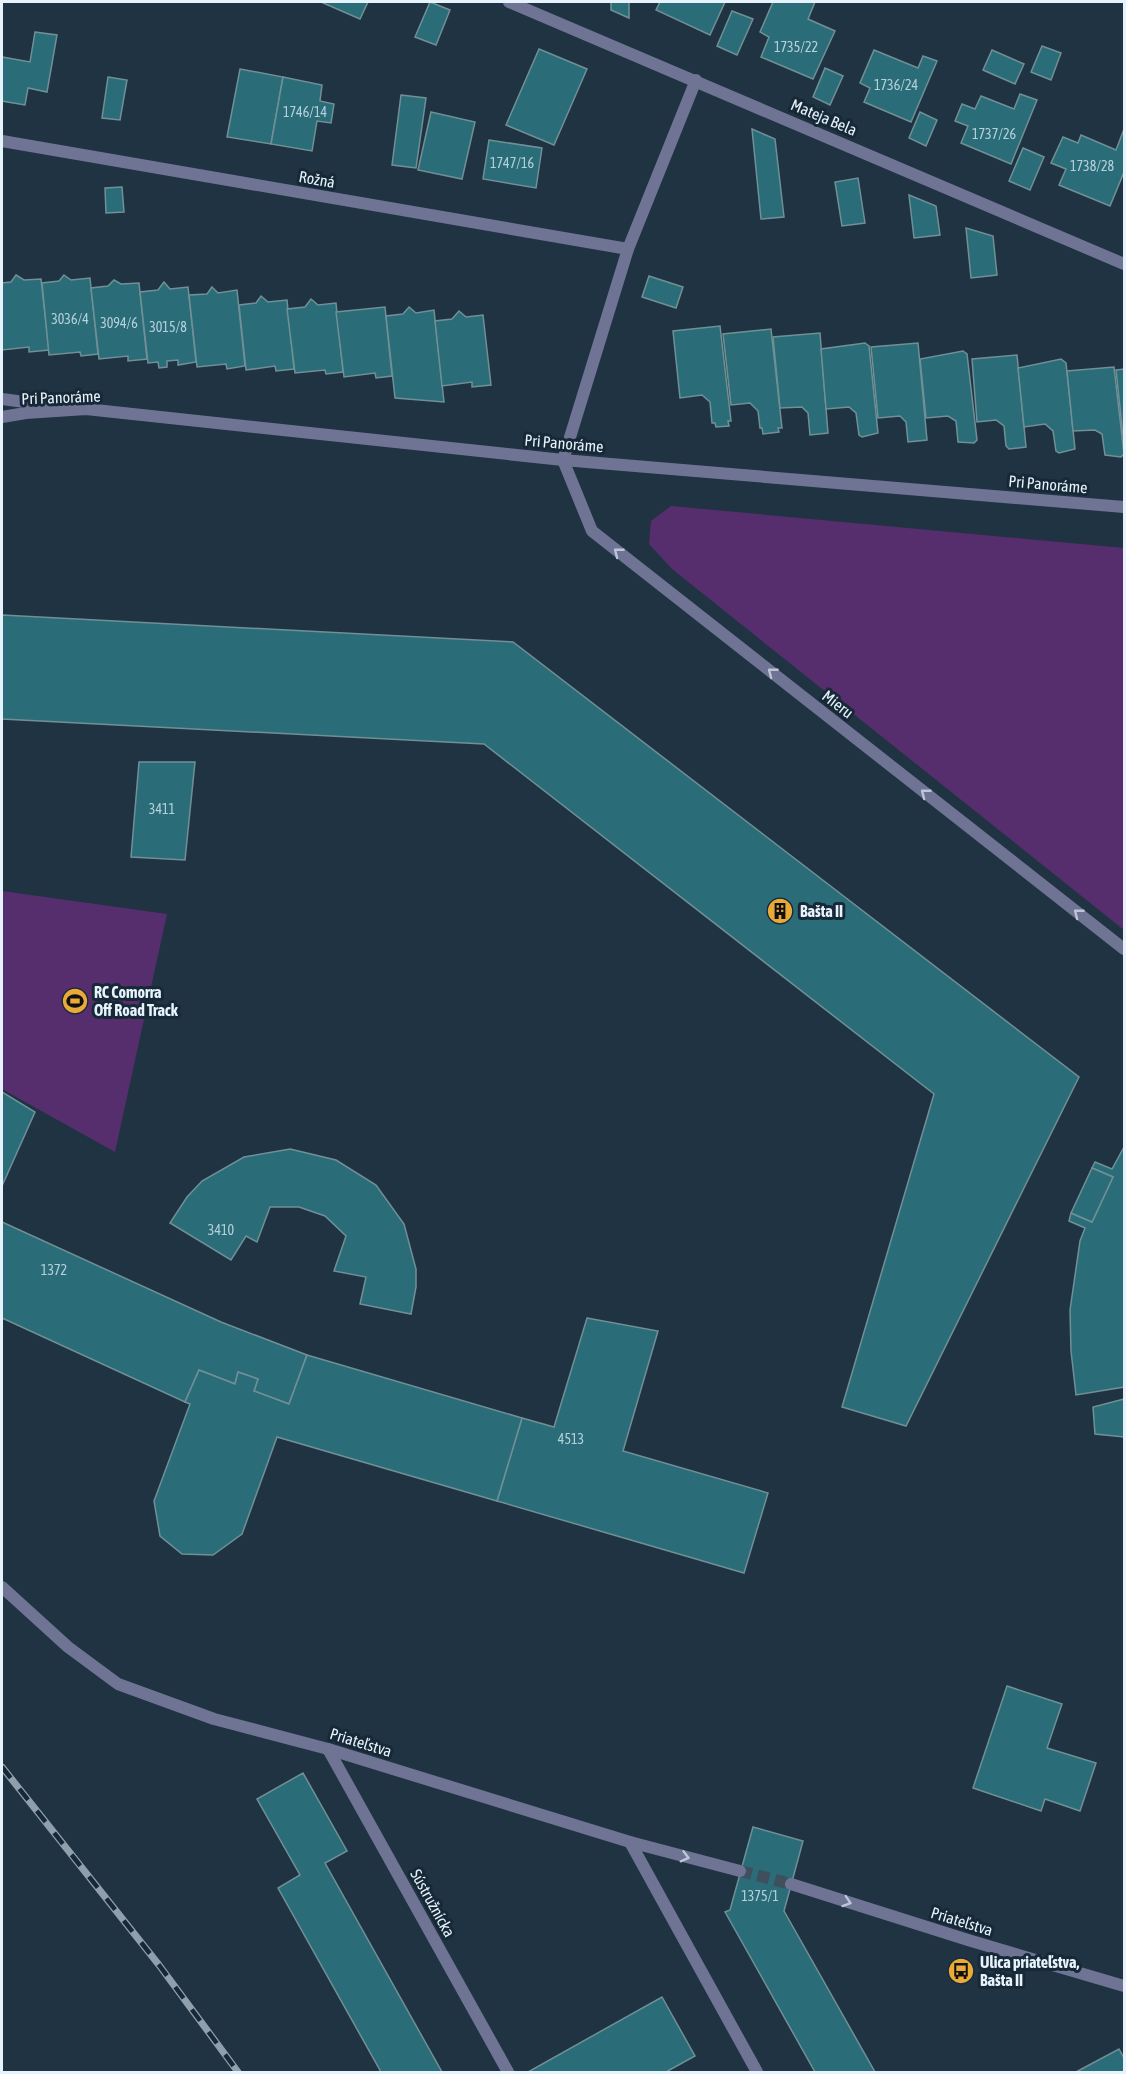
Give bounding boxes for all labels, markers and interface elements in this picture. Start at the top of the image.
house number: 1735/22 [774,39,818,55]
house number: 1736/24 [874,77,919,93]
street label: Mateja Bela [788,95,860,140]
house number: 1746/14 [283,104,328,120]
house number: 1737/26 [972,126,1017,142]
house number: 1747/16 [490,155,535,171]
house number: 1738/28 [1070,158,1115,174]
street label: Rožná [298,167,336,191]
house number: 3036/4 [51,311,89,327]
house number: 3094/6 [100,315,138,331]
house number: 3015/8 [149,319,187,335]
street label: Pri Panoráme [21,387,101,407]
street label: Pri Panoráme [524,431,604,455]
street label: Pri Panoráme [1008,472,1088,496]
one-way arrow [614,548,625,559]
one-way arrow [767,669,778,680]
street label: Mieru [819,686,857,722]
one-way arrow [921,789,932,800]
house number: 3411 [149,801,175,817]
building icon: Bašta II [765,896,795,926]
place label: Bašta II [800,902,843,920]
one-way arrow [1074,910,1085,921]
place label: RC Comorra Off Road Track [94,983,179,1019]
sports icon: RC Comorra Off Road Track [60,986,90,1016]
house number: 3410 [208,1222,235,1238]
house number: 1372 [41,1262,67,1278]
house number: 4513 [558,1431,584,1447]
street label: Priateľstva [328,1724,394,1760]
one-way arrow [680,1849,690,1862]
street label: Sústružnícka [407,1866,459,1940]
house number: 1375/1 [741,1888,779,1904]
one-way arrow [841,1895,852,1907]
street label: Priateľstva [929,1903,995,1939]
place label: Ulica priateľstva, Bašta II [980,1953,1079,1989]
bus stop icon: Ulica priateľstva, Bašta II [946,1956,976,1986]

